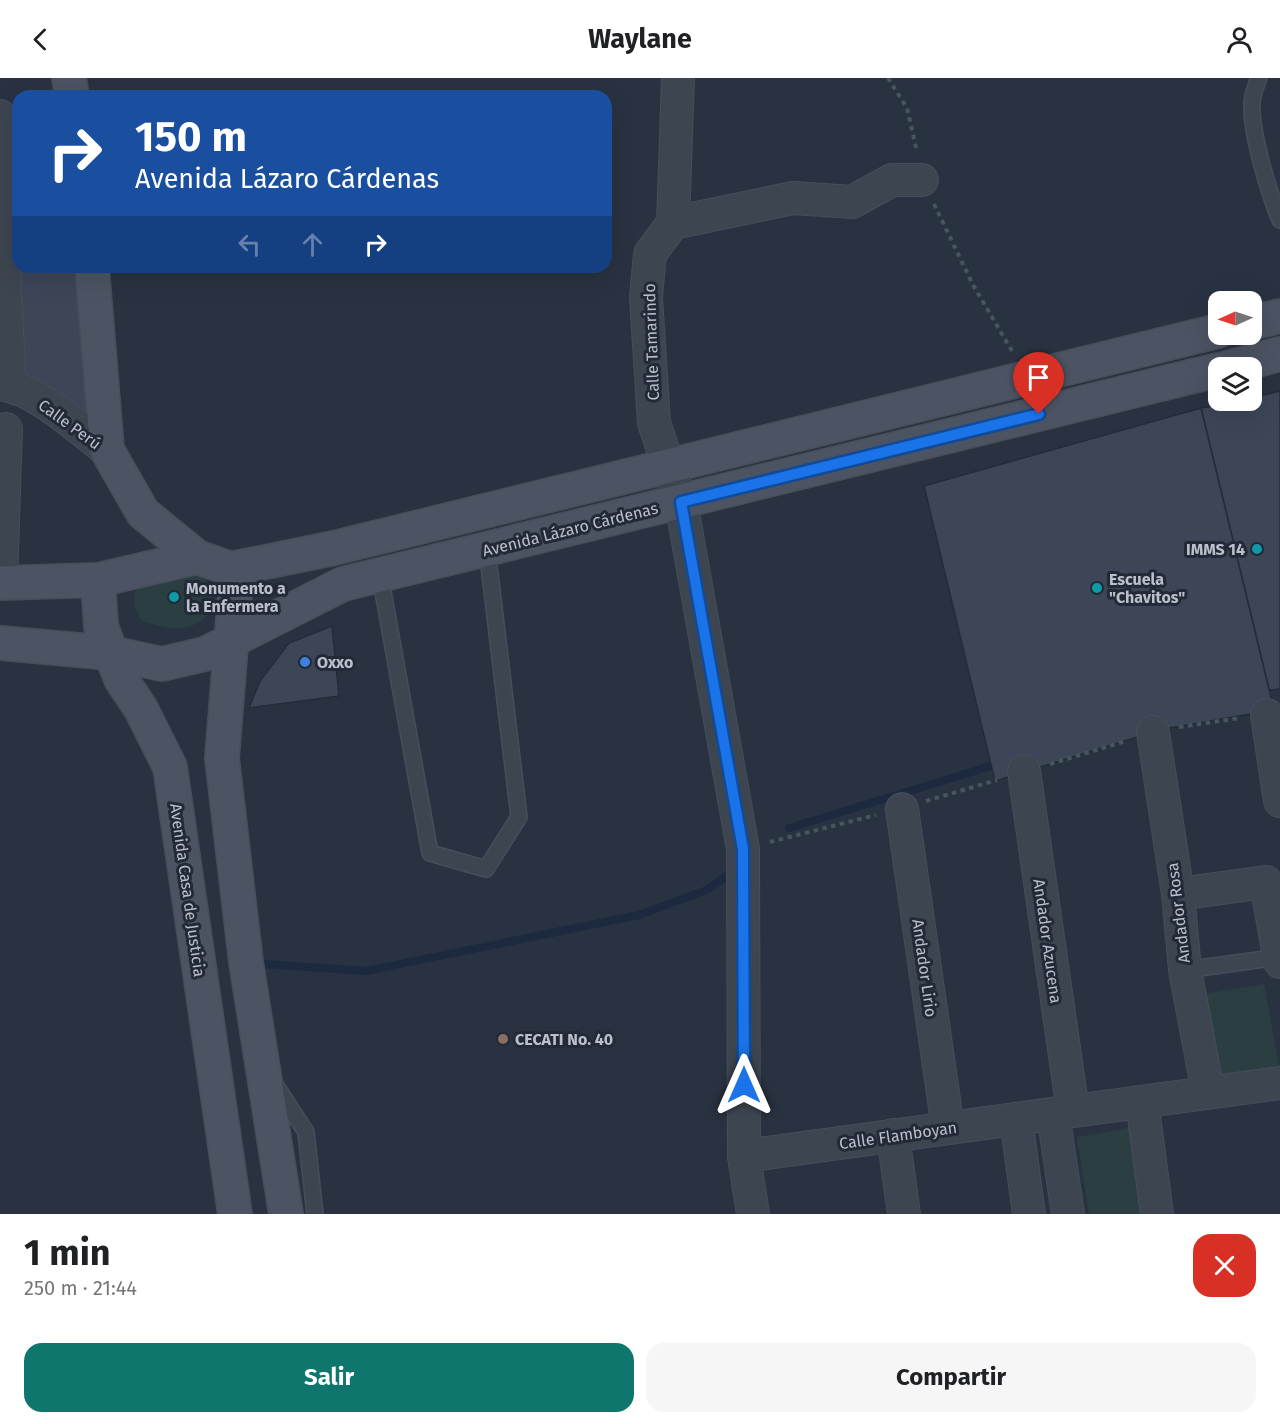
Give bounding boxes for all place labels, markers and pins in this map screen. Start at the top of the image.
pin [1013,352,1064,414]
place label: IMMS 14 [1186,540,1245,559]
marker: IMMS 14 [1250,542,1264,556]
place label: Escuela "Chavitos" [1109,570,1185,607]
place label: Monumento a la Enfermera [186,579,286,616]
marker: Escuela "Chavitos" [1090,581,1104,595]
marker: Monumento a la Enfermera [167,590,181,604]
place label: Oxxo [317,653,353,672]
marker: Oxxo [298,655,312,669]
place label: CECATI No. 40 [515,1030,613,1049]
marker: CECATI No. 40 [496,1032,510,1046]

